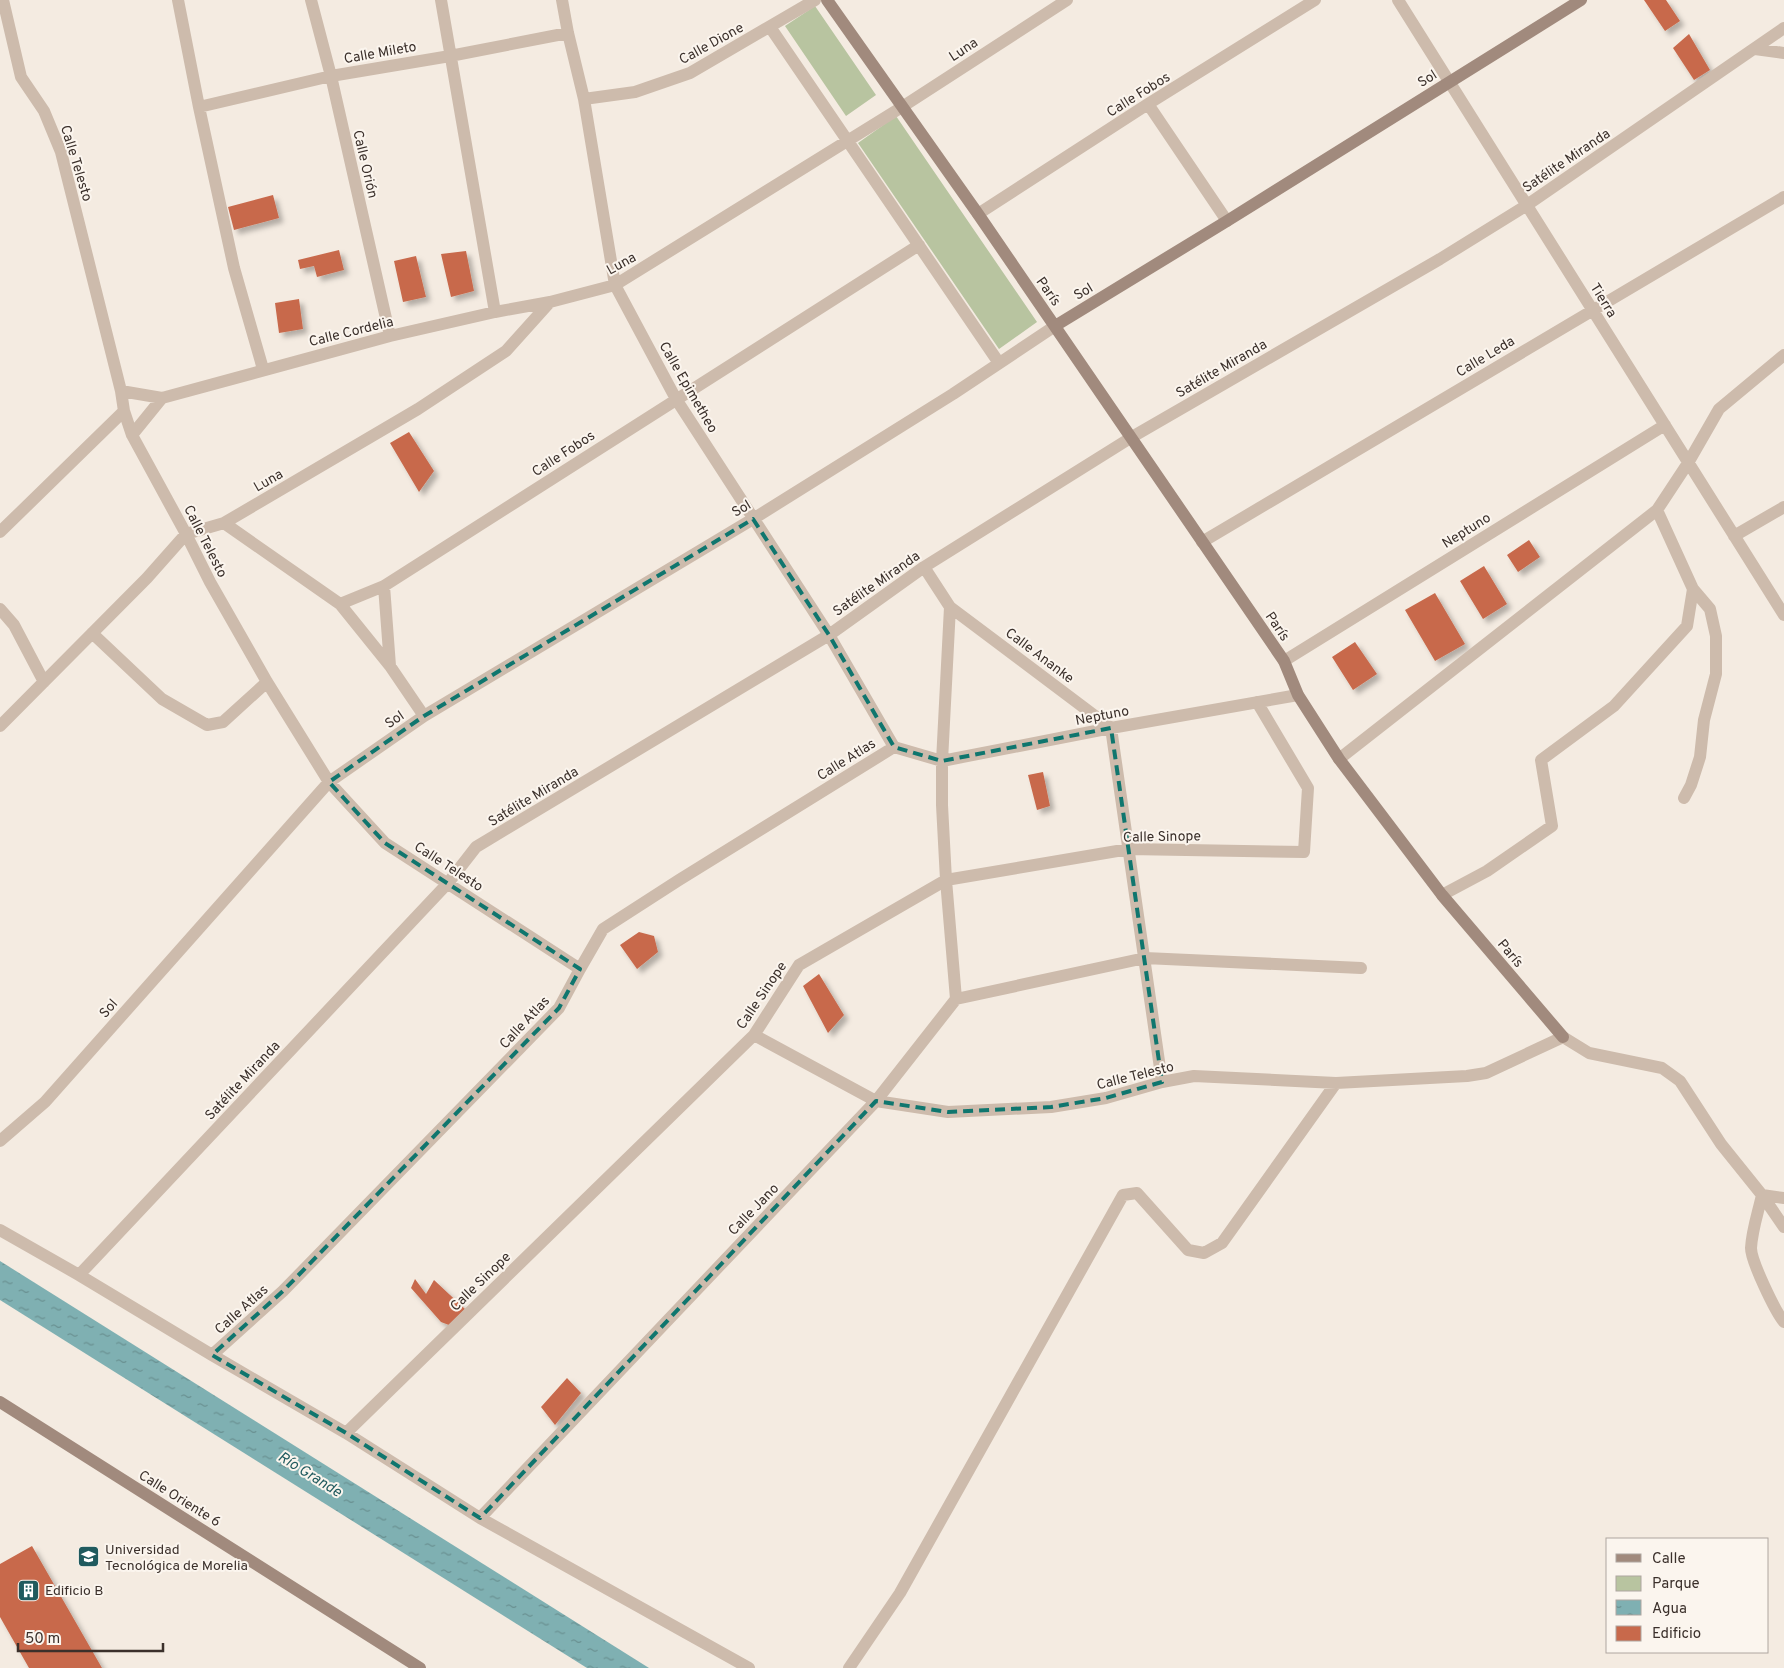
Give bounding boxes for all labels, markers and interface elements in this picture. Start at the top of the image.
street label: Calle Dione [677,20,747,69]
street label: Luna [946,35,981,66]
street label: Calle Mileto [343,39,418,68]
street label: Sol [1415,67,1441,92]
street label: Calle Fobos [1104,69,1174,121]
street label: Calle Telesto [56,123,95,204]
street label: Satélite Miranda [1520,126,1614,197]
street label: Calle Orión [348,129,381,200]
street label: Luna [604,249,639,279]
street label: París [1032,274,1064,310]
street label: Sol [1071,280,1097,305]
street label: Tierra [1586,280,1620,321]
street label: Calle Cordelia [307,314,395,351]
street label: Calle Leda [1453,333,1518,381]
street label: Satélite Miranda [1173,336,1270,402]
street label: Calle Epimetheo [655,339,721,437]
street label: Calle Fobos [529,428,598,481]
street label: Luna [251,466,286,496]
street label: Sol [729,497,755,522]
street label: Calle Telesto [179,503,230,581]
street label: Neptuno [1439,510,1494,553]
street label: Satélite Miranda [830,548,924,621]
street label: París [1261,609,1293,645]
street label: Calle Ananke [1001,625,1077,687]
street label: Neptuno [1074,703,1131,730]
street label: Sol [382,708,408,733]
street label: Calle Atlas [814,736,879,785]
street label: Satélite Miranda [486,764,582,831]
street label: Calle Sinope [1123,828,1201,847]
street label: Calle Telesto [410,839,486,896]
street label: París [1493,936,1527,972]
street label: Calle Sinope [733,959,791,1033]
street label: Calle Atlas [496,993,554,1053]
street label: Sol [96,996,122,1022]
street label: Satélite Miranda [202,1038,284,1124]
street label: Calle Telesto [1095,1059,1176,1094]
street label: Calle Jano [725,1180,783,1240]
street label: Calle Sinope [447,1249,515,1315]
street label: Calle Atlas [212,1282,272,1339]
water label: Río Grande [274,1448,345,1502]
street label: Calle Oriente 6 [135,1467,223,1531]
legend [1606,1538,1769,1653]
place label: Universidad Tecnológica de Morelia [105,1542,248,1575]
school or university icon: Universidad Tecnológica de Morelia [77,1545,101,1569]
text: Calle [1652,1550,1686,1569]
text: Parque [1652,1575,1700,1594]
building icon: Edificio B [17,1578,41,1602]
place label: Edificio B [45,1583,103,1600]
text: Agua [1652,1600,1687,1619]
scale bar [18,1620,162,1652]
text: Edificio [1652,1625,1701,1644]
text: 50 m [25,1630,60,1649]

